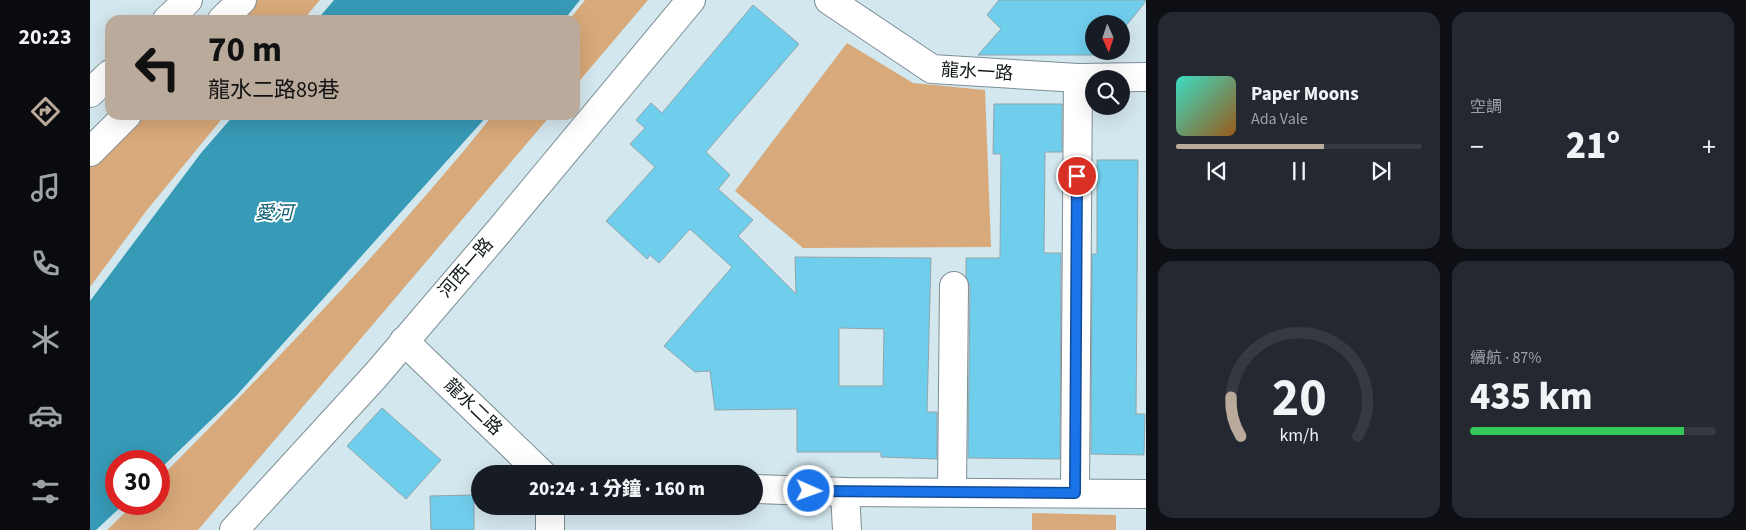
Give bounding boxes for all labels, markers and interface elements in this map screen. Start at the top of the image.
north arrow [1085,15,1130,60]
map controls [1085,15,1130,115]
text: 20:23 [18,21,72,53]
text: 70 m [208,25,282,75]
icon: left [125,35,190,100]
street label: 龍水一路 [940,58,1014,86]
button: search [1085,70,1130,115]
text: 龍水二路89巷 [208,74,340,106]
text: Paper Moons [1251,81,1359,108]
icon: directions [28,94,63,129]
text: 空調 [1470,96,1502,118]
text: Ada Vale [1251,108,1308,130]
text: 21° [1566,119,1620,173]
text: − [1470,127,1484,167]
text: + [1702,127,1716,167]
pin [1056,155,1098,197]
icon: previous [1203,157,1231,185]
icon: pause [1285,157,1313,185]
icon: next [1367,157,1395,185]
icon: arrive [1063,162,1091,190]
icon: music [28,170,63,205]
water label: 愛河 [255,200,297,227]
street label: 河西一路 [433,233,499,303]
icon: phone [28,246,63,281]
icon: climate [28,322,63,357]
text: 續航 · 87% [1470,347,1541,369]
text: 20 [1272,362,1326,436]
text: 435 km [1470,370,1592,424]
street label: 龍水二路 [438,373,508,441]
icon: car [28,398,63,433]
text: km/h [1279,423,1319,448]
speed limit sign: 30 [105,450,170,515]
position arrow [782,464,834,516]
icon: filters [28,474,63,509]
text: 20:24 · 1 分鐘 · 160 m [529,476,705,503]

